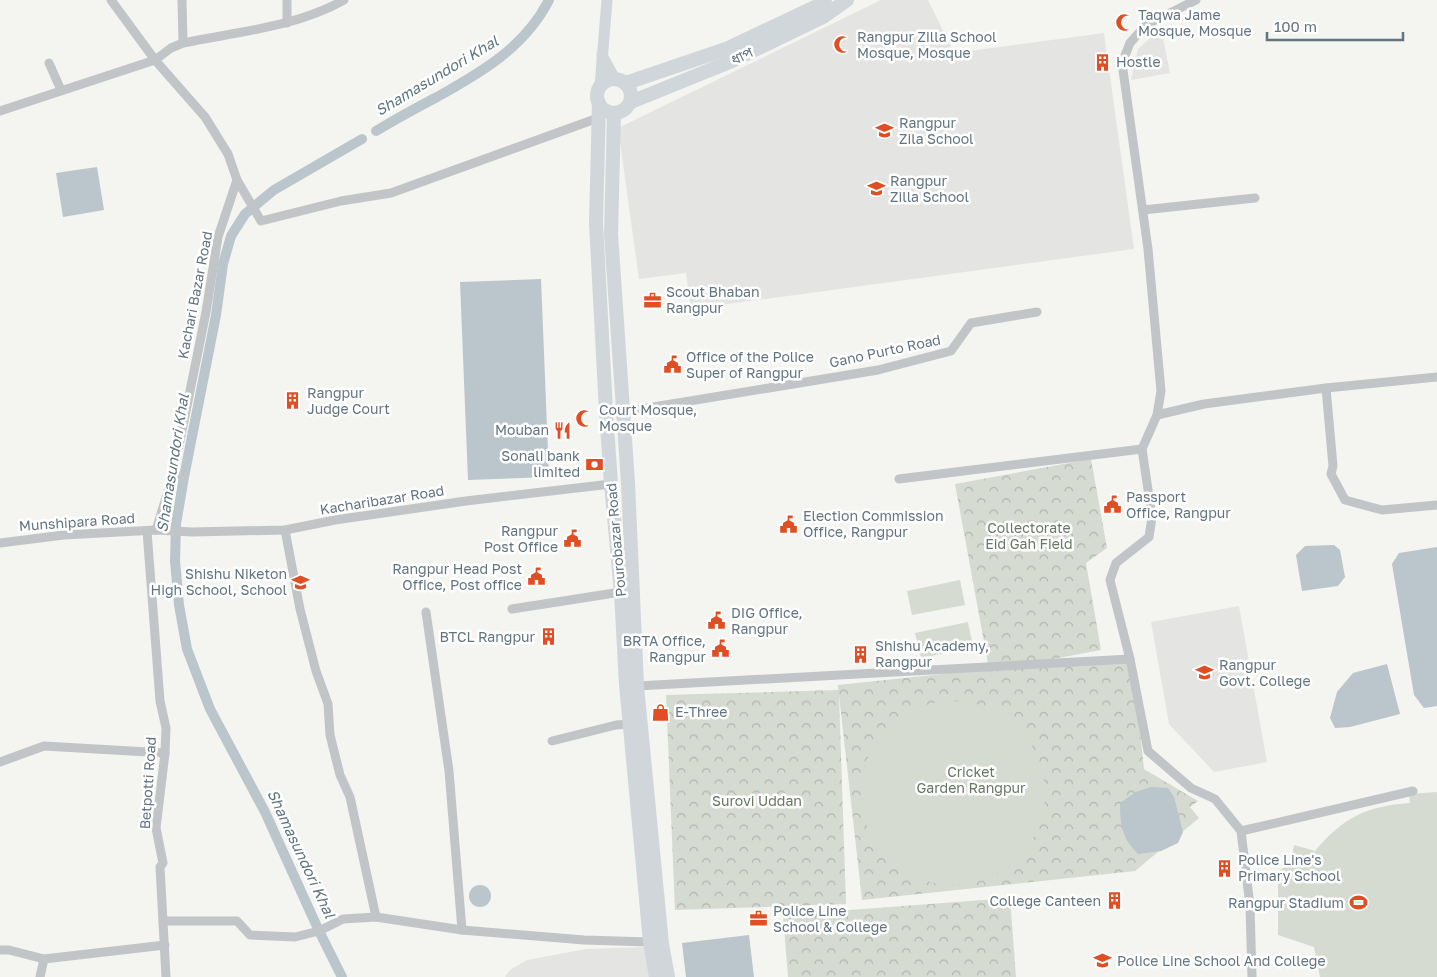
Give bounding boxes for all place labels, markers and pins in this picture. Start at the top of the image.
place label: Taqwa Jame Mosque, Mosque [1138,6,1252,39]
mosque icon: Taqwa Jame Mosque, Mosque [1114,13,1134,33]
place label: Rangpur Zilla School Mosque, Mosque [857,28,997,61]
mosque icon: Rangpur Zilla School Mosque, Mosque [833,35,853,55]
building icon: Hostle [1092,52,1112,72]
place label: Hostle [1116,53,1161,70]
place label: Rangpur Zila School [899,114,974,147]
school or university icon: Rangpur Zila School [875,121,895,141]
place label: Rangpur Zilla School [890,172,969,205]
school or university icon: Rangpur Zilla School [866,179,886,199]
place label: Scout Bhaban Rangpur [666,283,760,316]
office icon: Scout Bhaban Rangpur [642,290,662,310]
place label: Office of the Police Super of Rangpur [686,348,814,381]
public building icon: Office of the Police Super of Rangpur [662,355,682,375]
place label: Rangpur Judge Court [307,384,390,417]
building icon: Rangpur Judge Court [283,391,303,411]
place label: Court Mosque, Mosque [599,401,697,434]
mosque icon: Court Mosque, Mosque [575,408,595,428]
restaurant icon: Mouban [553,420,573,440]
place label: Mouban [495,421,549,438]
place label: Sonali bank limited [501,447,580,480]
bank icon: Sonali bank limited [584,454,604,474]
place label: Passport Office, Rangpur [1126,488,1231,521]
public building icon: Passport Office, Rangpur [1102,495,1122,515]
place label: Election Commission Office, Rangpur [803,507,944,540]
public building icon: Election Commission Office, Rangpur [779,514,799,534]
place label: Rangpur Post Office [484,522,559,555]
public building icon: Rangpur Post Office [562,529,582,549]
place label: Rangpur Head Post Office, Post office [392,560,522,593]
place label: Shishu Niketon High School, School [151,565,287,598]
public building icon: Rangpur Head Post Office, Post office [526,567,546,587]
school or university icon: Shishu Niketon High School, School [291,572,311,592]
place label: DIG Office, Rangpur [731,604,803,637]
public building icon: DIG Office, Rangpur [707,611,727,631]
building icon: BTCL Rangpur [539,627,559,647]
place label: BTCL Rangpur [439,628,536,645]
place label: BRTA Office, Rangpur [623,632,707,665]
place label: Shishu Academy, Rangpur [875,637,989,670]
public building icon: BRTA Office, Rangpur [710,639,730,659]
building icon: Shishu Academy, Rangpur [851,644,871,664]
place label: Rangpur Govt. College [1219,656,1311,689]
school or university icon: Rangpur Govt. College [1195,663,1215,683]
shop icon: E-Three [651,702,671,722]
place label: E-Three [675,703,727,720]
place label: Police Line's Primary School [1238,851,1340,884]
building icon: Police Line's Primary School [1214,858,1234,878]
building icon: College Canteen [1105,891,1125,911]
place label: College Canteen [990,892,1101,909]
sports icon: Rangpur Stadium [1348,893,1368,913]
place label: Rangpur Stadium [1228,894,1344,911]
place label: Police Line School & College [773,902,887,935]
office icon: Police Line School & College [749,909,769,929]
school or university icon: Police Line School And College [1093,951,1113,971]
place label: Police Line School And College [1117,952,1326,969]

